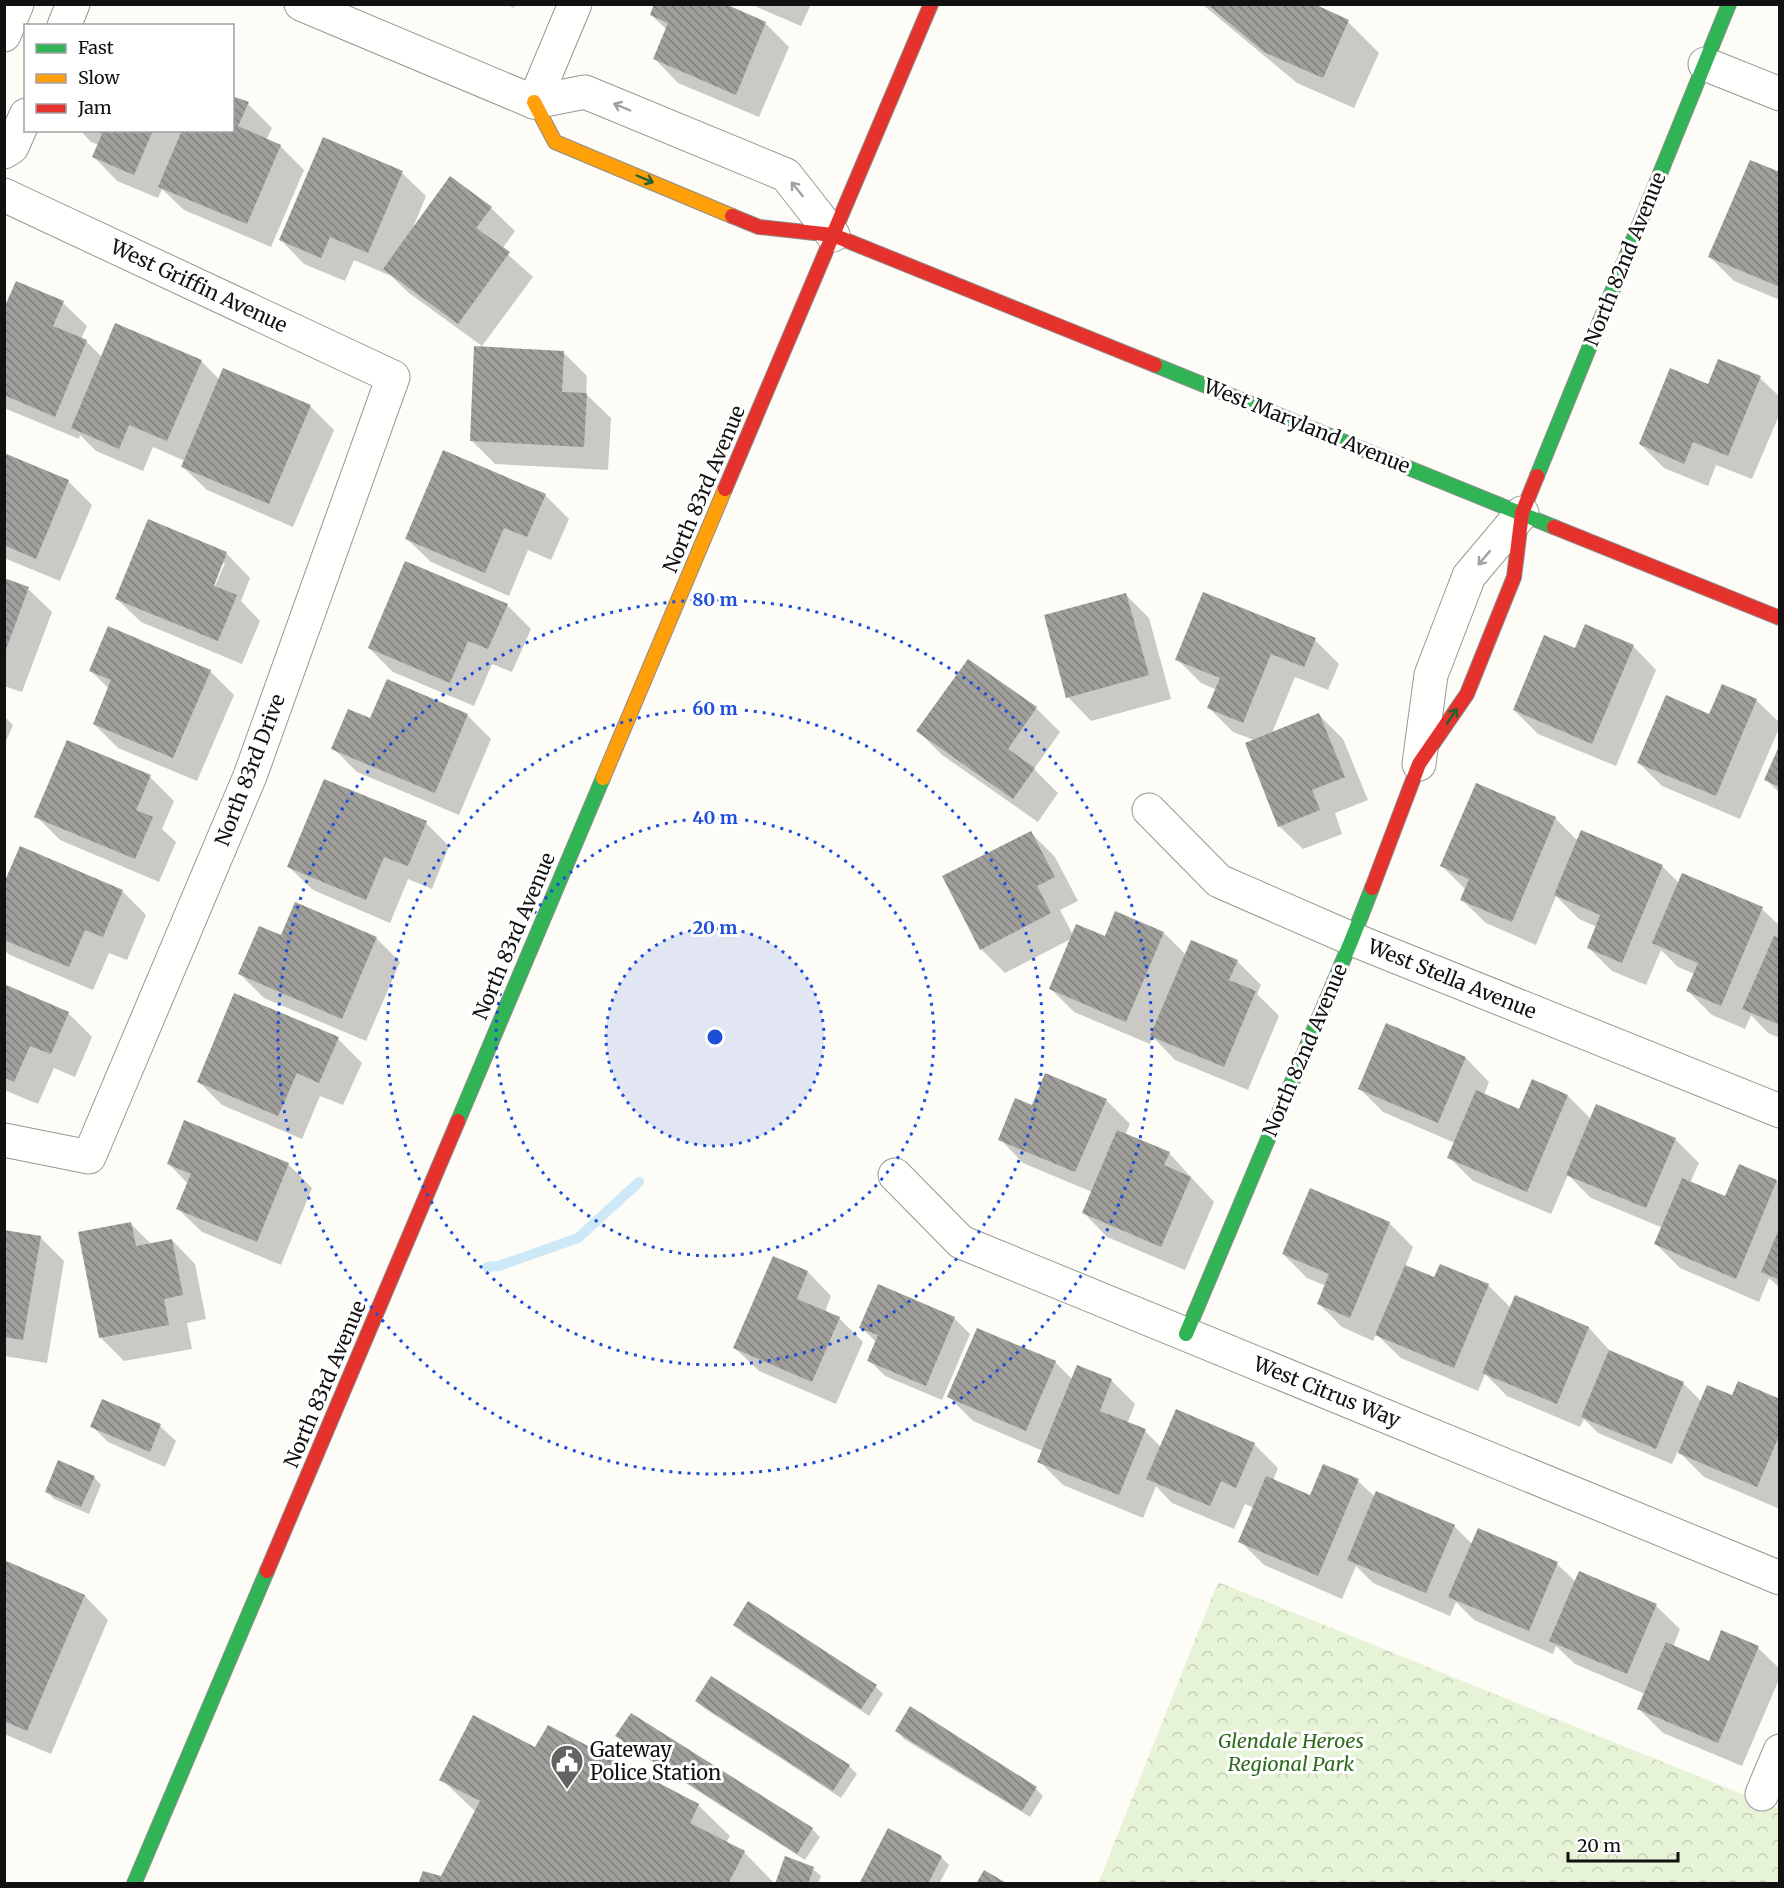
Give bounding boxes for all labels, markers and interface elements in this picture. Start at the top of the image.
legend [24,24,234,132]
text: Fast [78,36,114,59]
text: Slow [78,66,121,89]
text: Jam [77,96,112,119]
one-way arrow [613,101,632,112]
street label: North 82nd Avenue [1578,168,1671,349]
one-way arrow [635,174,654,185]
one-way arrow [790,181,803,197]
street label: West Griffin Avenue [106,233,291,337]
street label: West Maryland Avenue [1199,372,1414,478]
street label: North 83rd Avenue [657,401,750,576]
one-way arrow [1477,550,1491,565]
text: 80 m [692,588,738,611]
street label: North 83rd Drive [209,690,290,849]
text: 60 m [692,697,738,720]
one-way arrow [1446,708,1458,724]
text: 40 m [692,806,738,829]
street label: North 83rd Avenue [467,848,560,1023]
text: 20 m [693,916,737,939]
street label: West Stella Avenue [1363,933,1540,1024]
street label: North 82nd Avenue [1257,960,1352,1140]
centre of rings [705,1027,725,1047]
street label: North 83rd Avenue [278,1296,371,1471]
street label: West Citrus Way [1249,1350,1405,1432]
park label: Glendale Heroes Regional Park [1218,1728,1364,1776]
place label: Gateway Police Station [590,1737,721,1785]
public building icon: Gateway Police Station [549,1743,585,1790]
scale bar [1568,1825,1678,1863]
text: 20 m [1577,1834,1621,1857]

